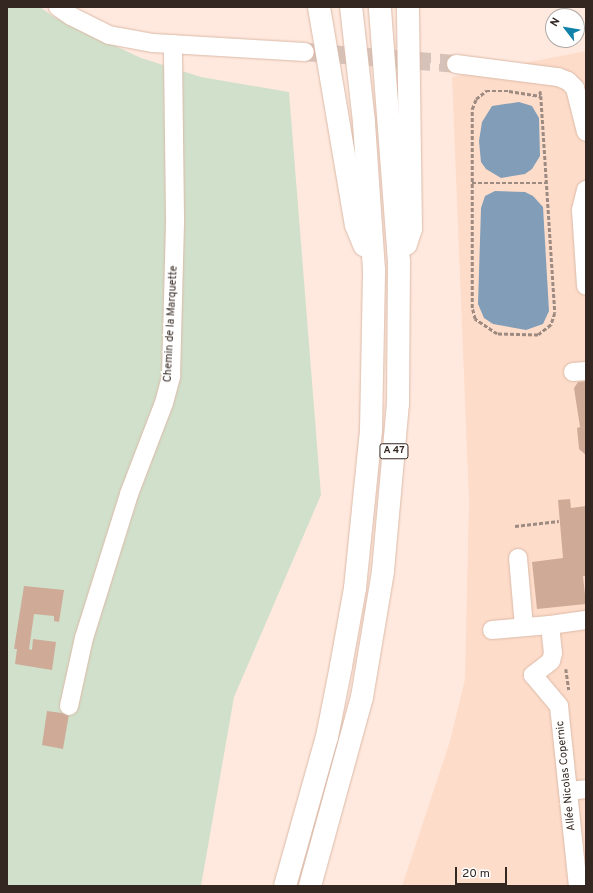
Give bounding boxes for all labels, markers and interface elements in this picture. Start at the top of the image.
north arrow [545,8,585,48]
text: N [548,15,564,29]
street label: Chemin de la Marquette [161,265,181,383]
road number: A 47 [379,443,409,459]
street label: Allée Nicolas Copernic [554,720,578,832]
scale bar [457,859,509,885]
text: 20 m [462,866,490,882]

